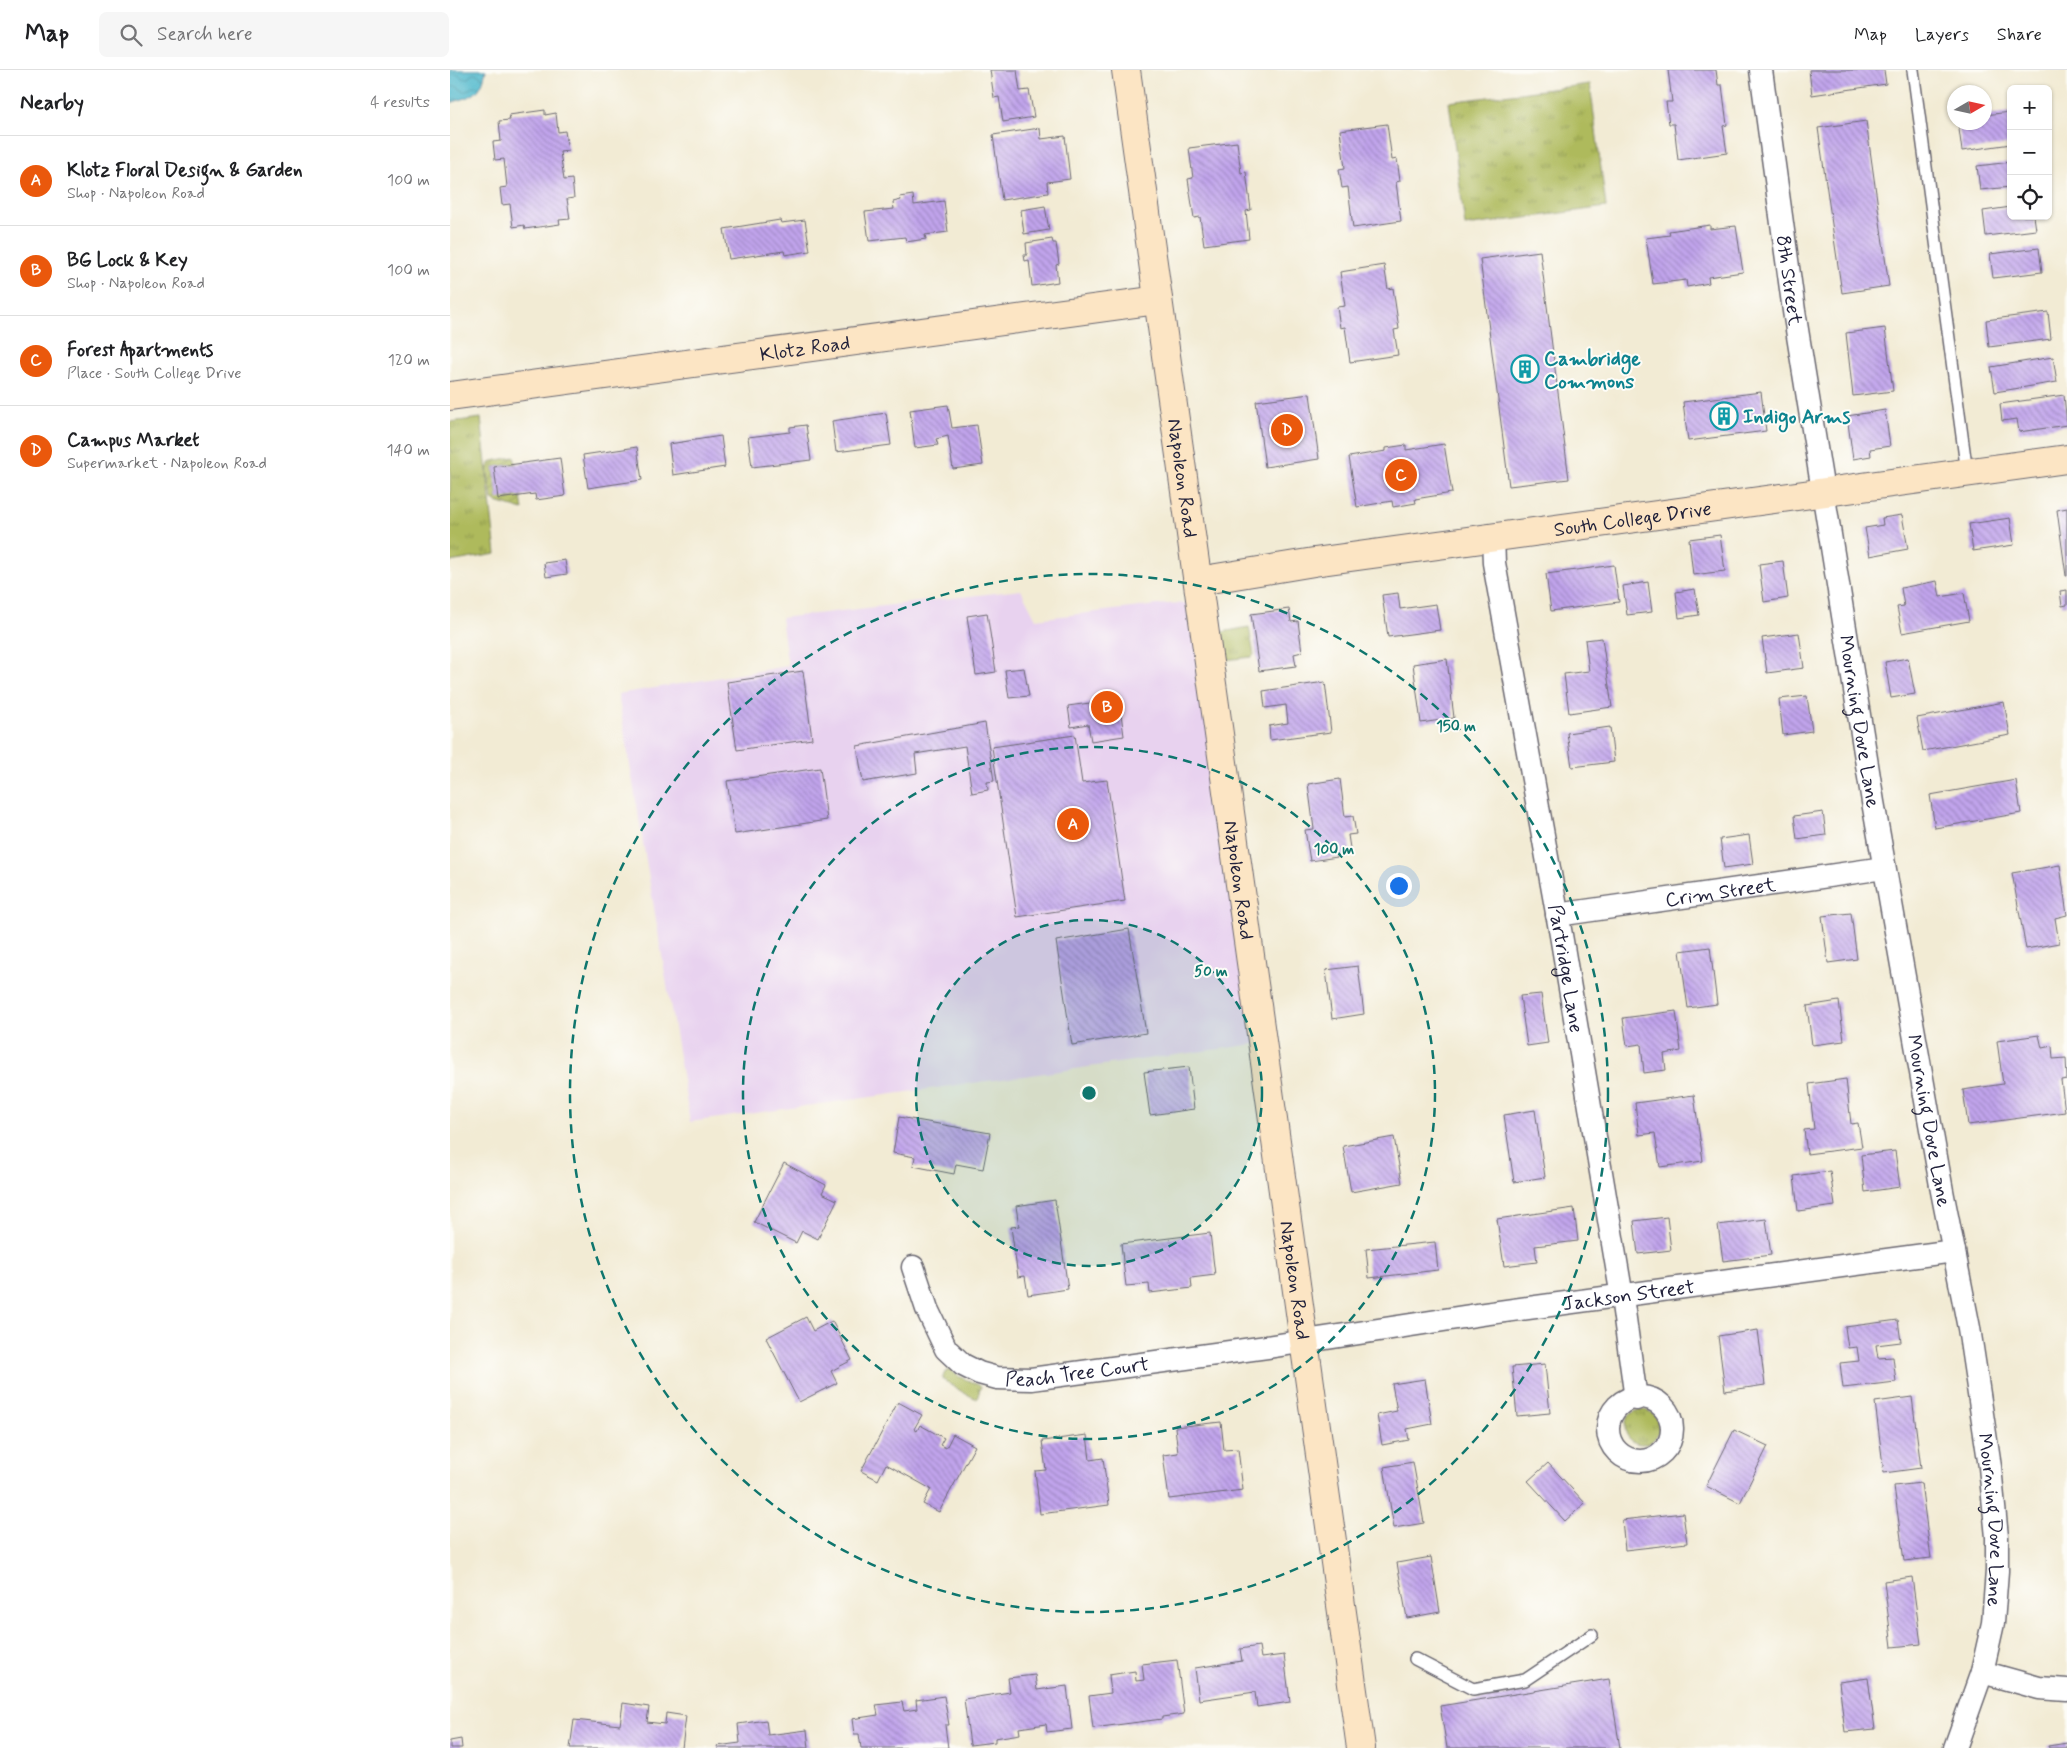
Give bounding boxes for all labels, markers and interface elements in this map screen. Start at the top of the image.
search box [99,12,449,57]
text: Map [25,19,69,50]
icon: search [117,21,145,49]
text: Search here [157,22,253,47]
text: Map [1854,23,1887,47]
text: Layers [1915,23,1969,47]
text: Share [1997,23,2042,47]
north arrow [1947,85,1992,130]
map controls [2007,85,2052,220]
button: + [2007,85,2052,130]
text: Nearby [20,89,84,117]
text: 4 results [370,92,430,113]
button: − [2007,130,2052,175]
text: Klotz Floral Design & Garden [67,158,302,183]
text: A [31,170,41,191]
text: 100 m [387,170,430,191]
button: locate [2007,175,2052,220]
text: Shop · Napoleon Road [67,183,205,204]
street label: 8th Street [1769,233,1808,328]
text: BG Lock & Key [67,248,188,273]
text: B [31,260,41,281]
text: 100 m [387,260,430,281]
text: Shop · Napoleon Road [67,273,205,294]
street label: Klotz Road [758,330,852,369]
text: Forest Apartments [67,338,213,363]
place label: Cambridge Commons [1544,346,1641,396]
text: C [30,350,42,371]
text: 120 m [388,350,430,371]
building icon: Cambridge Commons [1510,354,1540,384]
text: Place · South College Drive [67,363,242,384]
building icon: Indigo Arms [1709,401,1739,431]
place label: Indigo Arms [1743,404,1850,433]
pin: D [1271,411,1303,449]
street label: Napoleon Road [1160,417,1203,540]
text: Campus Market [67,428,199,453]
text: D [30,440,42,461]
text: 140 m [386,440,430,461]
text: Supermarket · Napoleon Road [67,453,267,474]
pin: C [1385,456,1417,494]
street label: South College Drive [1552,496,1713,544]
street label: Mourning Dove Lane [1831,633,1886,810]
pin: B [1091,688,1123,726]
text: 150 m [1436,717,1476,737]
pin: A [1057,805,1089,843]
street label: Napoleon Road [1216,819,1260,942]
text: 100 m [1314,840,1354,860]
street label: Crim Street [1663,872,1778,914]
your location [1386,873,1412,899]
street label: Partridge Lane [1541,902,1589,1035]
text: 50 m [1194,962,1228,982]
street label: Mourning Dove Lane [1899,1032,1957,1209]
centre of rings [1080,1084,1098,1102]
street label: Napoleon Road [1272,1219,1316,1342]
street label: Jackson Street [1561,1274,1696,1318]
street label: Peach Tree Court [1005,1351,1151,1394]
street label: Mourning Dove Lane [1970,1431,2009,1608]

